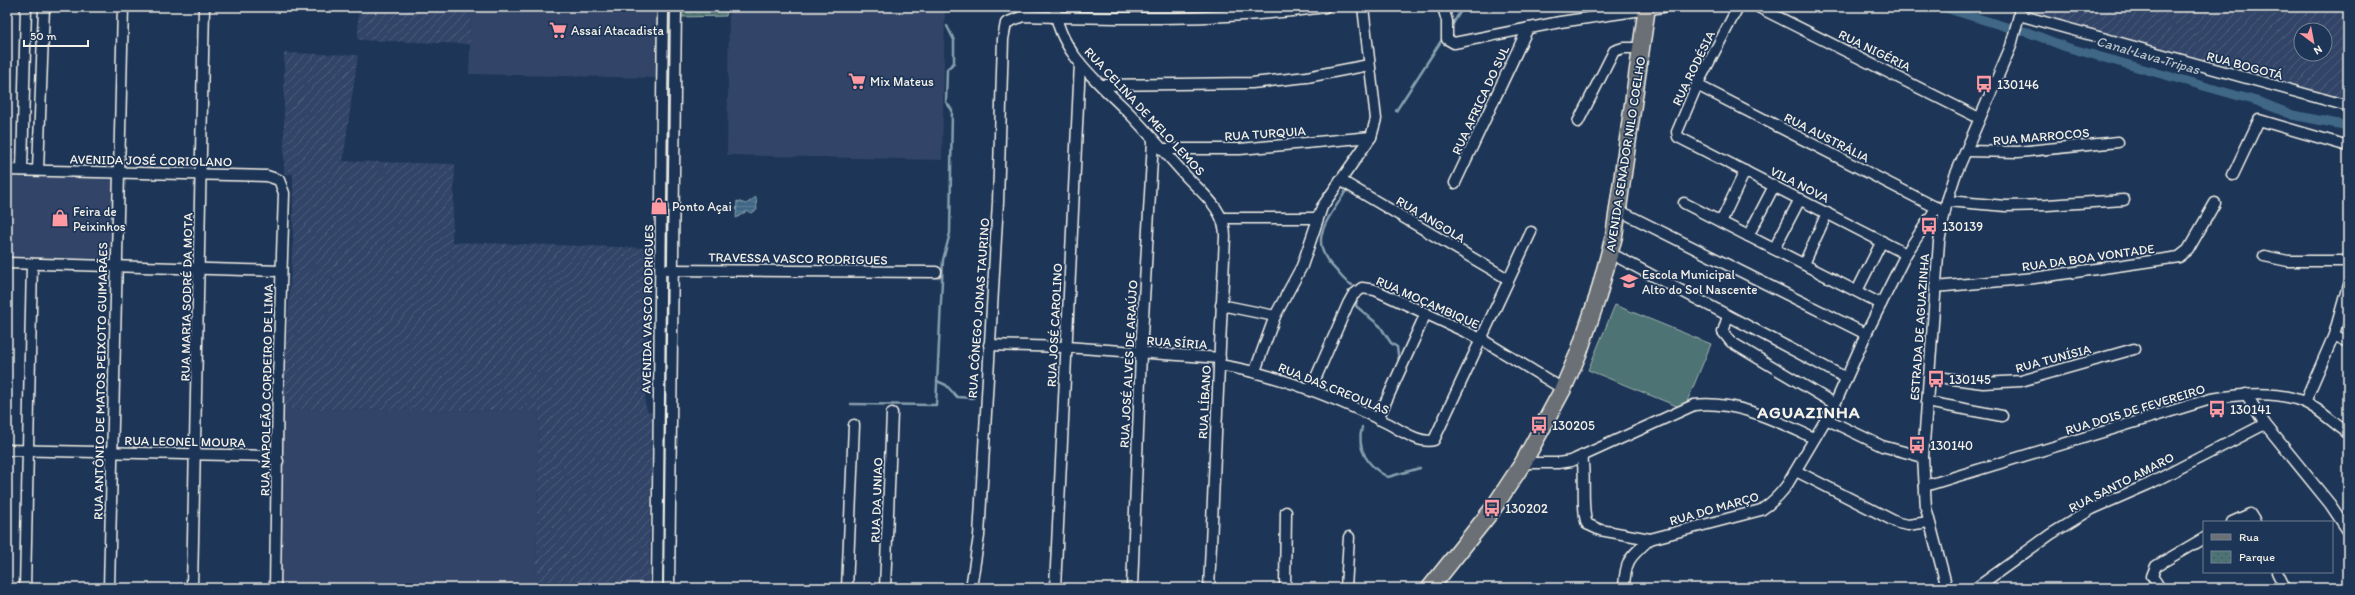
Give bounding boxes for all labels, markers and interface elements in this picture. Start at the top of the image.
supermarket icon: Assaí Atacadista [548,20,568,40]
scale bar [24,22,88,48]
north arrow [2293,22,2333,62]
place label: Assaí Atacadista [571,23,664,38]
street label: RUA NIGÉRIA [1836,26,1914,75]
street label: RUA RODÉSIA [1669,28,1718,108]
text: 50 m [30,29,56,43]
water label: Canal Lava Tripas [2094,33,2202,79]
street label: RUA AFRICA DO SUL [1449,43,1512,157]
text: N [2311,43,2325,58]
street label: RUA CELINA DE MELO LEMOS [1081,44,1208,179]
street label: RUA BOGOTÁ [2205,48,2285,83]
street label: AVENIDA SENADOR NILO COELHO [1603,55,1648,253]
supermarket icon: Mix Mateus [847,71,867,91]
place label: Mix Mateus [870,74,934,89]
bus stop icon: 130146 [1974,74,1994,94]
place label: 130146 [1997,77,2039,92]
street label: RUA AUSTRÁLIA [1782,109,1873,166]
street label: RUA TURQUIA [1224,123,1307,144]
street label: RUA MARROCOS [1992,125,2090,148]
street label: AVENIDA JOSÉ CORIOLANO [70,152,232,169]
street label: VILA NOVA [1768,163,1832,206]
street label: RUA ANGOLA [1393,193,1469,246]
shop icon: Ponto Açai [649,196,669,216]
place label: Ponto Açai [672,199,732,214]
place label: Feira de Peixinhos [73,204,126,234]
shop icon: Feira de Peixinhos [50,208,70,228]
street label: RUA MARIA SODRÉ DA MOTA [178,212,195,382]
bus stop icon: 130139 [1919,216,1939,236]
street label: RUA CÔNEGO JONAS TAURINO [965,217,992,399]
place label: 130139 [1942,219,1983,234]
street label: AVENIDA VASCO RODRIGUES [639,224,656,394]
street label: RUA DA BOA VONTADE [2021,241,2155,274]
street label: RUA ANTÔNIO DE MATOS PEIXOTO GUIMARÃES [91,242,110,520]
street label: TRAVESSA VASCO RODRIGUES [708,249,888,268]
street label: ESTRADA DE AGUAZINHA [1907,252,1932,401]
street label: RUA JOSÉ CAROLINO [1044,263,1065,387]
place label: Escola Municipal Alto do Sol Nascente [1642,267,1758,297]
school or university icon: Escola Municipal Alto do Sol Nascente [1619,271,1639,291]
street label: RUA MOÇAMBIQUE [1374,273,1482,332]
street label: RUA JOSÉ ALVES DE ARAÚJO [1117,280,1140,448]
street label: RUA NAPOLEÃO CORDEIRO DE LIMA [257,283,276,496]
street label: RUA SÍRIA [1146,333,1209,352]
street label: RUA TUNÍSIA [2014,341,2093,376]
street label: RUA DAS CREOULAS [1276,359,1391,418]
street label: RUA LÍBANO [1195,365,1214,439]
bus stop icon: 130145 [1926,369,1946,389]
place label: 130145 [1949,372,1991,387]
street label: RUA DOIS DE FEVEREIRO [2063,381,2207,438]
bus stop icon: 130141 [2207,399,2227,419]
district label: AGUAZINHA [1756,402,1861,422]
place label: 130141 [2230,402,2271,417]
bus stop icon: 130205 [1529,415,1549,435]
place label: 130205 [1552,418,1595,433]
street label: RUA LEONEL MOURA [124,433,246,450]
bus stop icon: 130140 [1907,435,1927,455]
place label: 130140 [1930,438,1973,453]
street label: RUA SANTO AMARO [2066,449,2176,516]
street label: RUA DA UNIAO [868,457,885,543]
street label: RUA DO MARÇO [1668,489,1761,528]
bus stop icon: 130202 [1482,498,1502,518]
place label: 130202 [1505,501,1548,516]
legend [2203,521,2333,573]
text: Rua [2239,530,2259,544]
text: Parque [2239,550,2275,564]

